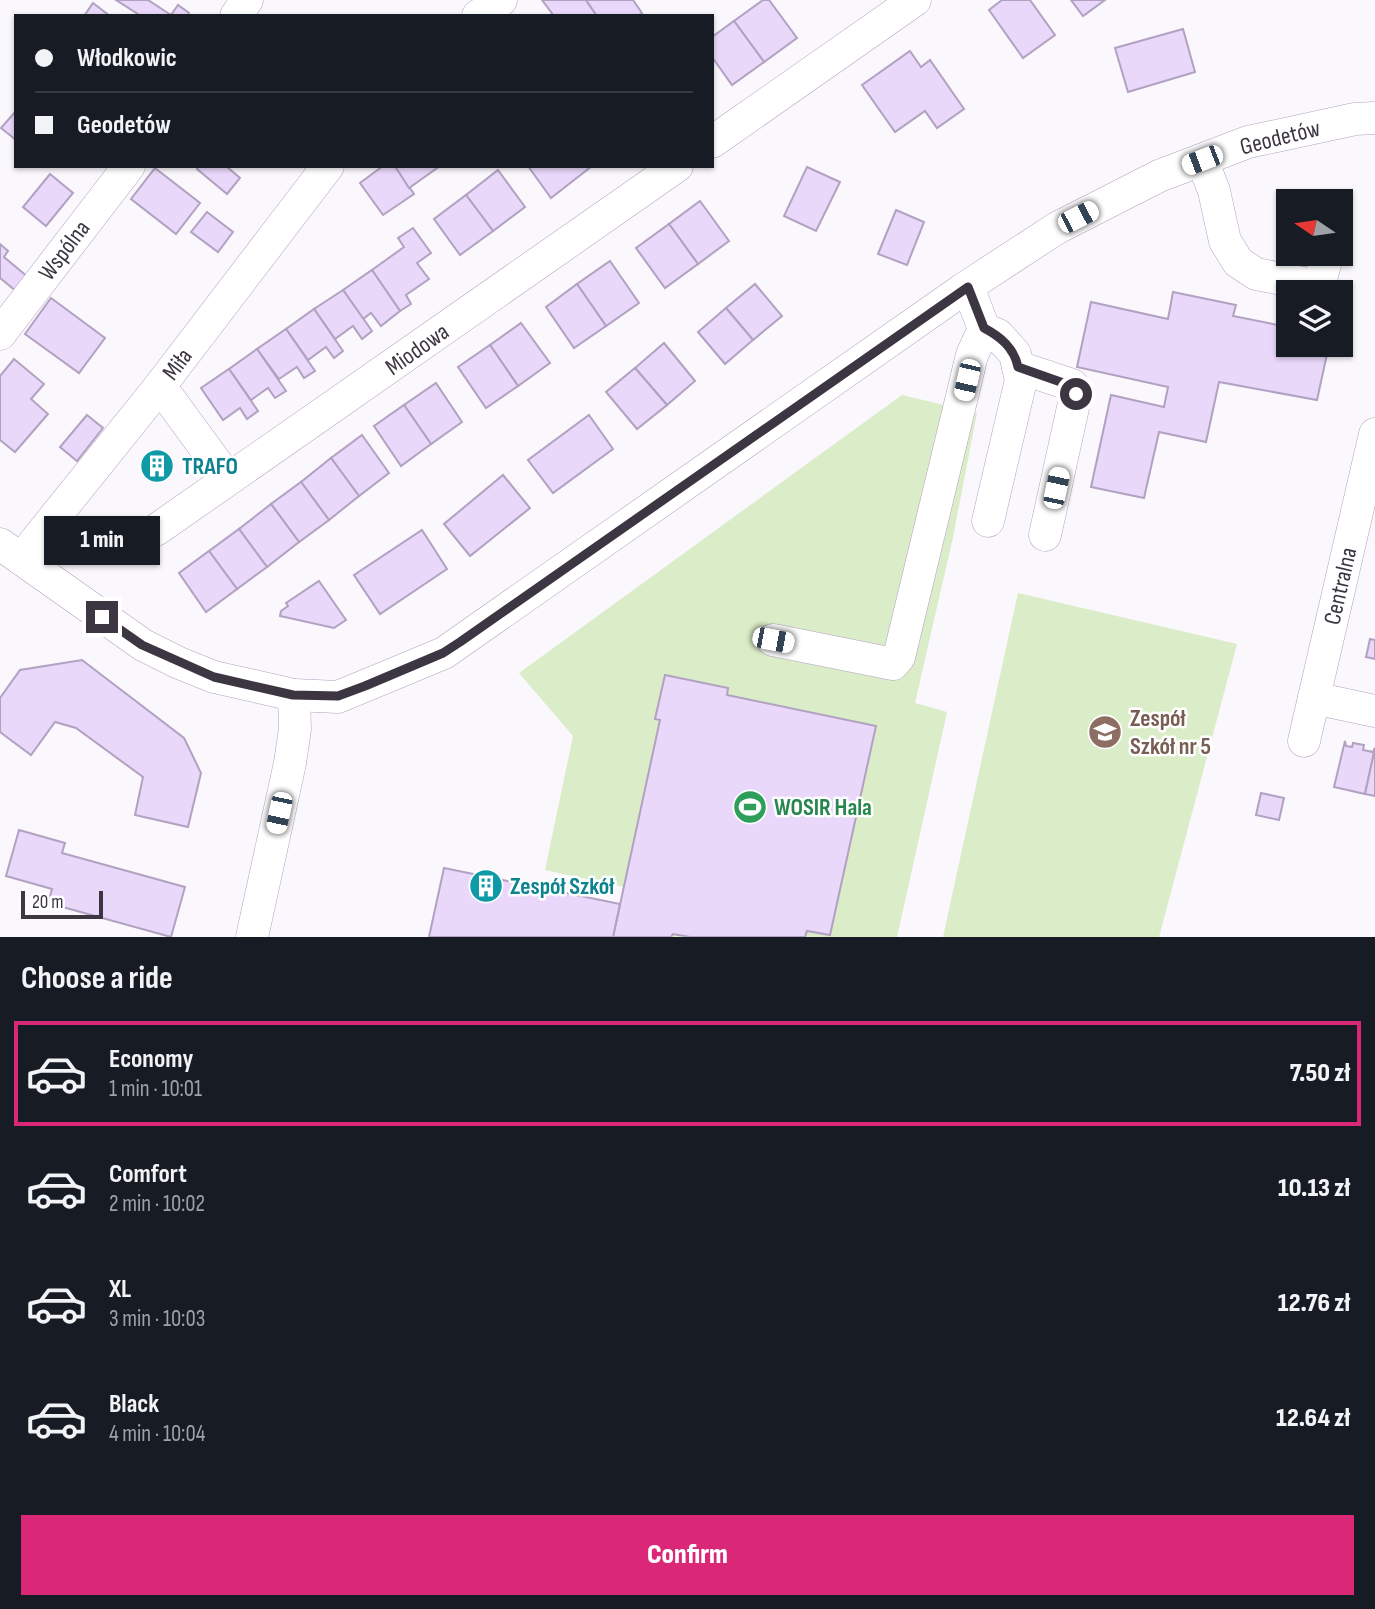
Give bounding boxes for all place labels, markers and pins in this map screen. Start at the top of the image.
building icon: TRAFO [138,447,176,485]
place label: TRAFO [182,452,238,481]
place label: Zespół Szkół nr 5 [1130,704,1211,761]
school or university icon: Zespół Szkół nr 5 [1086,713,1124,751]
sports icon: WOSIR Hala [731,788,769,826]
place label: WOSIR Hala [774,793,872,822]
building icon: Zespół Szkół [467,867,505,905]
place label: Zespół Szkół [510,872,615,901]

